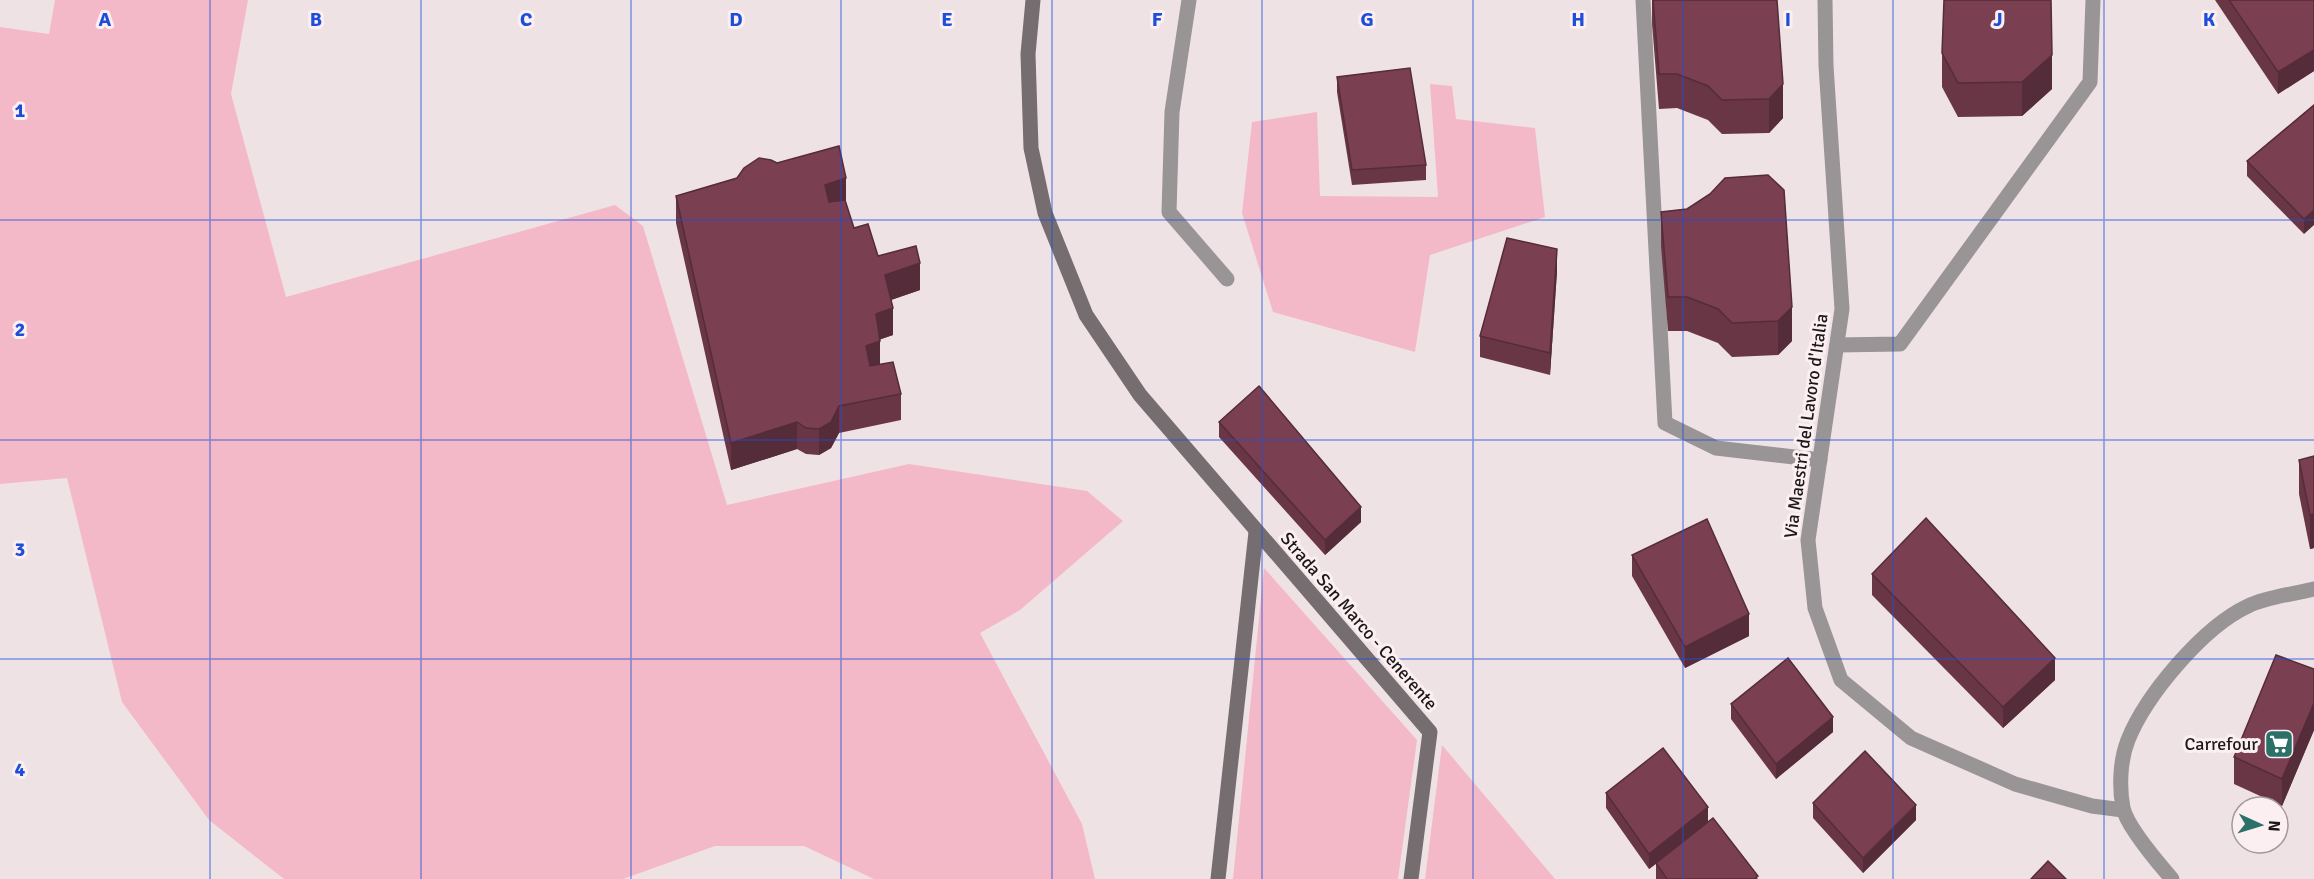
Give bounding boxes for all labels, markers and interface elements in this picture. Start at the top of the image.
text: A [99,7,112,32]
text: B [310,7,322,32]
text: C [520,7,532,32]
text: D [729,7,743,32]
text: E [941,7,953,32]
text: F [1152,7,1163,32]
text: G [1360,7,1374,32]
text: H [1571,7,1585,32]
text: I [1785,7,1791,32]
text: J [1993,7,2003,32]
text: K [2203,7,2216,32]
text: 1 [15,98,26,123]
street label: Via Maestri del Lavoro d'Italia [1779,312,1833,540]
text: 2 [15,317,25,342]
street label: Strada San Marco - Cenerente [1276,528,1442,714]
text: 3 [15,537,25,562]
supermarket icon: Carrefour [2263,728,2295,760]
place label: Carrefour [2185,733,2258,755]
text: 4 [15,757,26,782]
north arrow [2230,795,2290,855]
text: N [2264,820,2284,832]

